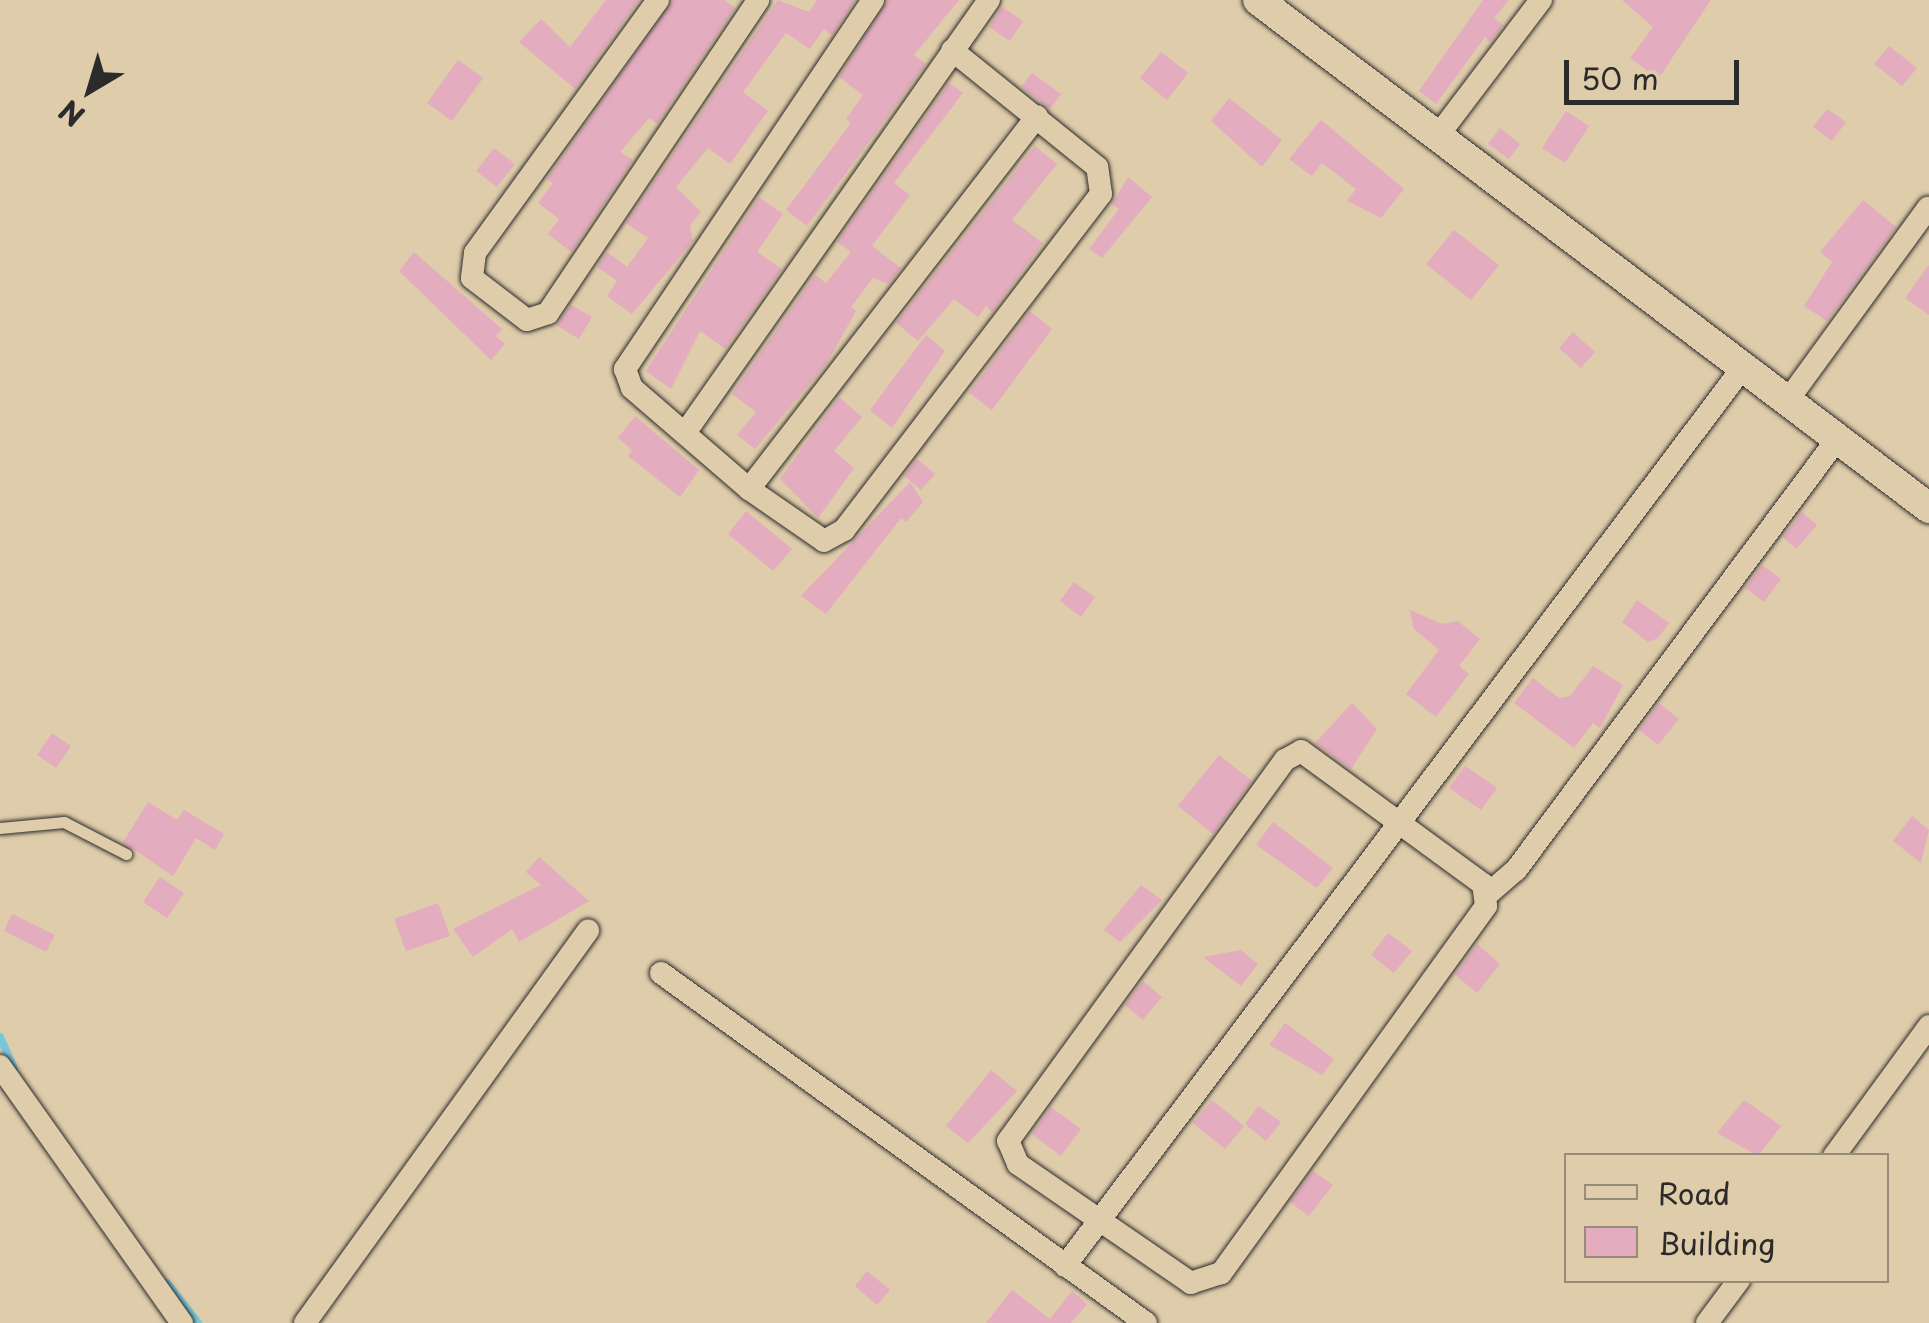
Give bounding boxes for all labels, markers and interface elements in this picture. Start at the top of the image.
north arrow [40,40,140,140]
scale bar [1569,40,1744,102]
text: 50 m [1581,55,1659,100]
text: N [49,90,93,138]
legend [1564,1153,1889,1283]
text: Road [1658,1170,1731,1215]
text: Building [1658,1220,1775,1265]

